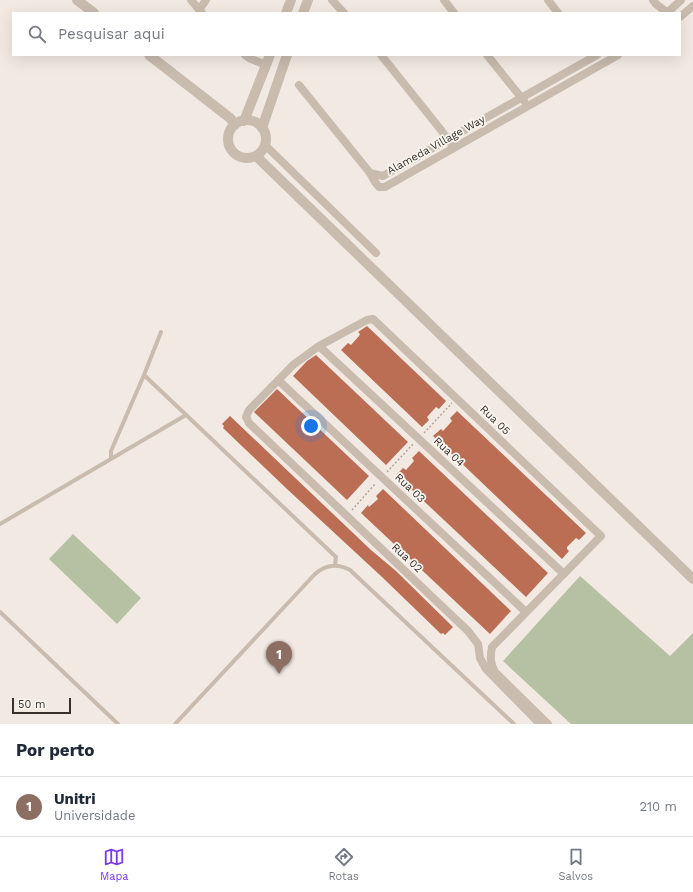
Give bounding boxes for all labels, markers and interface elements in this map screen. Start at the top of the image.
search box [12,12,681,56]
icon: search [26,23,48,45]
text: Pesquisar aqui [58,25,165,43]
street label: Alameda Village Way [385,112,488,177]
street label: Rua 05 [477,402,513,438]
your location [301,416,321,436]
street label: Rua 04 [431,435,467,470]
street label: Rua 03 [392,471,428,505]
street label: Rua 02 [389,541,425,575]
pin: 1 [266,641,292,674]
scale bar [12,696,71,715]
text: 50 m [18,698,45,711]
text: Por perto [16,740,94,760]
text: Unitri [54,790,96,808]
text: 1 [26,799,32,814]
text: 210 m [639,799,677,814]
text: Universidade [54,808,135,823]
tab: Mapa [100,846,129,883]
tab: Rotas [328,846,359,883]
tab: Salvos [559,846,593,883]

